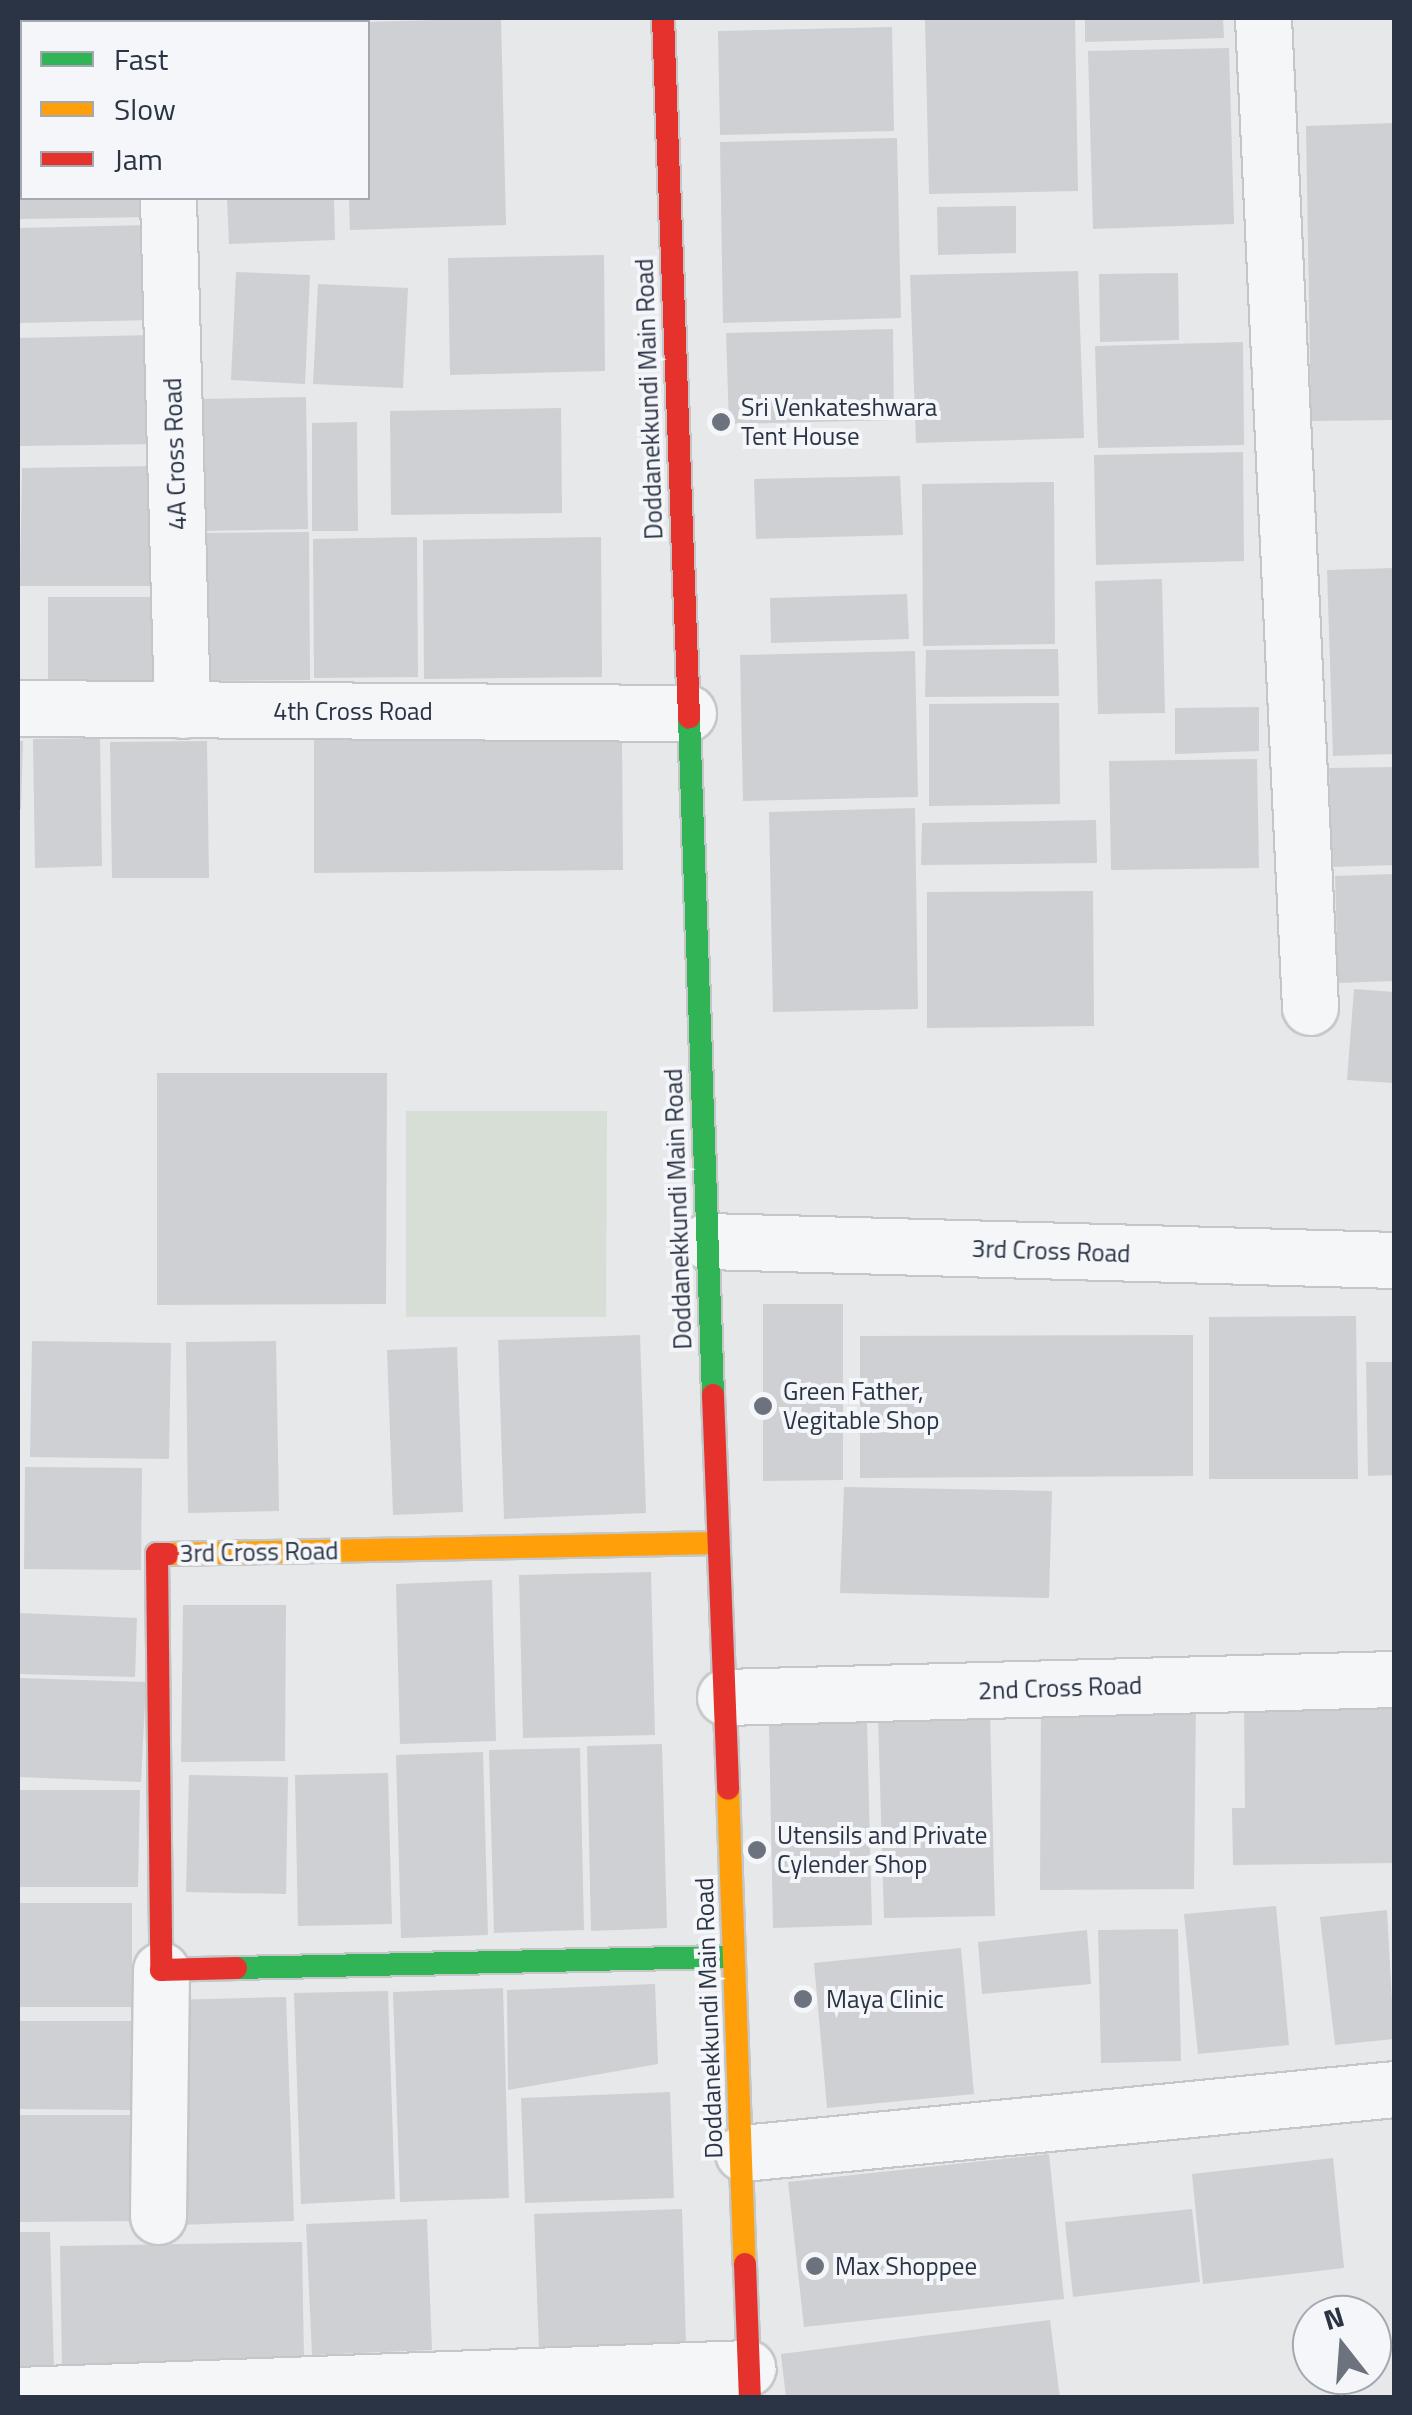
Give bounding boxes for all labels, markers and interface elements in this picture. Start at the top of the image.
legend [20,20,370,200]
text: Fast [114,36,168,82]
text: Slow [114,86,176,132]
text: Jam [114,136,163,182]
street label: Doddanekkundi Main Road [629,258,669,540]
street label: 4A Cross Road [157,377,193,531]
place label: Sri Venkateshwara Tent House [741,393,937,452]
marker: Sri Venkateshwara Tent House [710,411,732,433]
street label: 4th Cross Road [273,696,433,726]
street label: Doddanekkundi Main Road [658,1068,698,1350]
street label: 3rd Cross Road [971,1233,1131,1269]
place label: Green Father, Vegitable Shop [783,1377,939,1436]
marker: Green Father, Vegitable Shop [752,1395,774,1417]
street label: 3rd Cross Road [179,1536,339,1568]
street label: 2nd Cross Road [977,1670,1143,1706]
place label: Utensils and Private Cylender Shop [777,1821,987,1880]
marker: Utensils and Private Cylender Shop [746,1839,768,1861]
street label: Doddanekkundi Main Road [689,1877,729,2159]
place label: Maya Clinic [826,1984,944,2014]
marker: Maya Clinic [790,1986,816,2012]
place label: Max Shoppee [835,2251,977,2281]
marker: Max Shoppee [804,2255,826,2277]
text: N [1318,2294,1349,2341]
north arrow [1292,2295,1392,2395]

